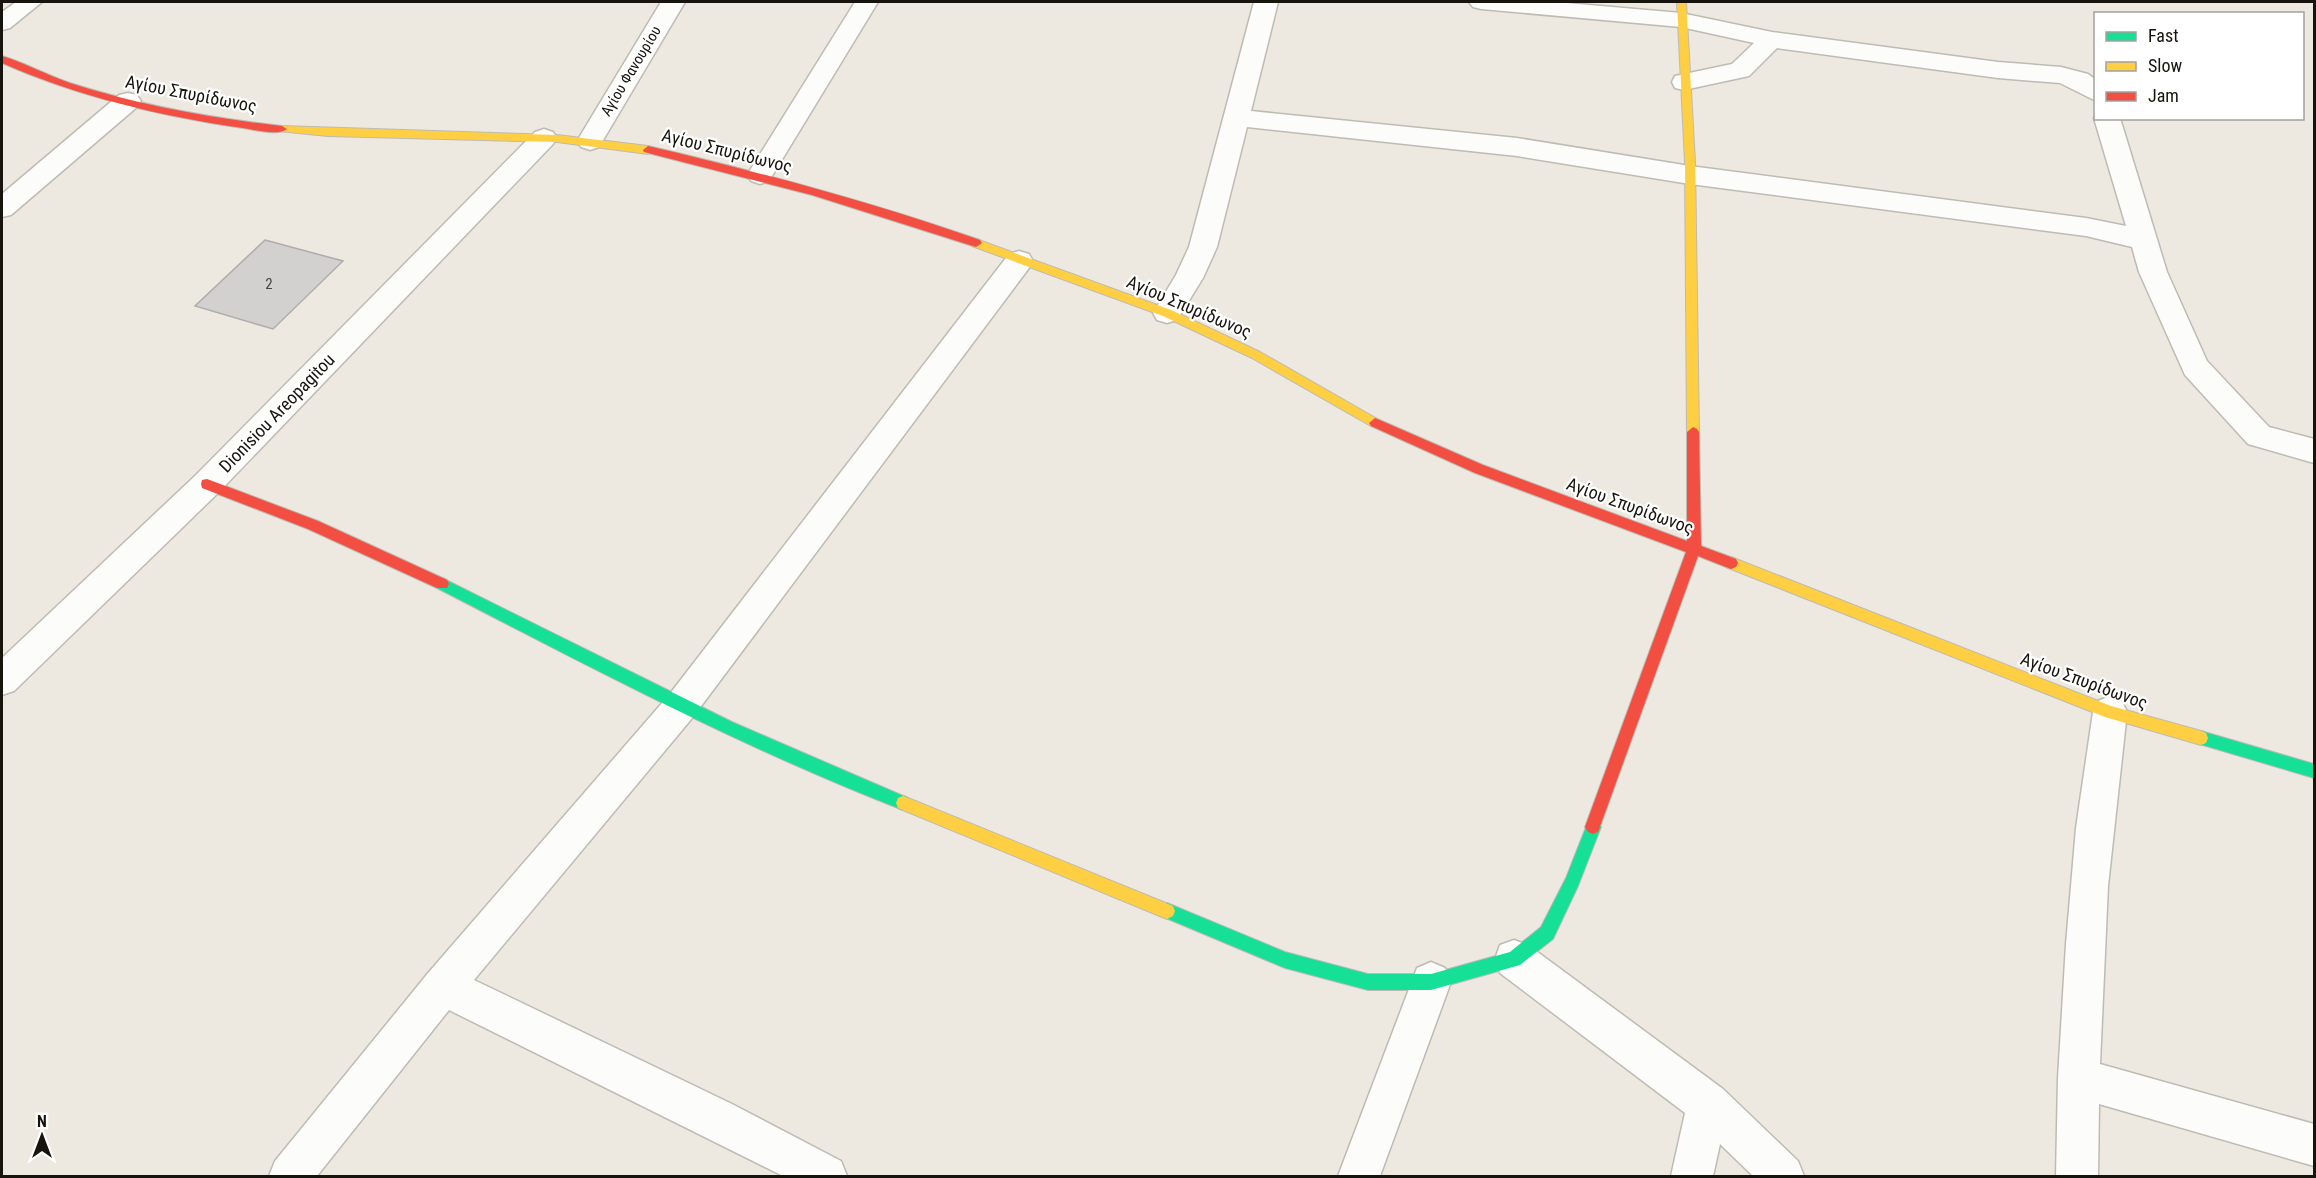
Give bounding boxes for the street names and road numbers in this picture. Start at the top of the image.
street label: Αγίου Φανουρίου [597,23,665,119]
street label: Αγίου Σπυρίδωνος [124,70,259,117]
street label: Αγίου Σπυρίδωνος [660,124,794,177]
street label: Αγίου Σπυρίδωνος [1124,271,1255,342]
street label: Dionisiou Areopagitou [215,349,339,476]
street label: Αγίου Σπυρίδωνος [1564,473,1696,538]
street label: Αγίου Σπυρίδωνος [2018,648,2150,713]

